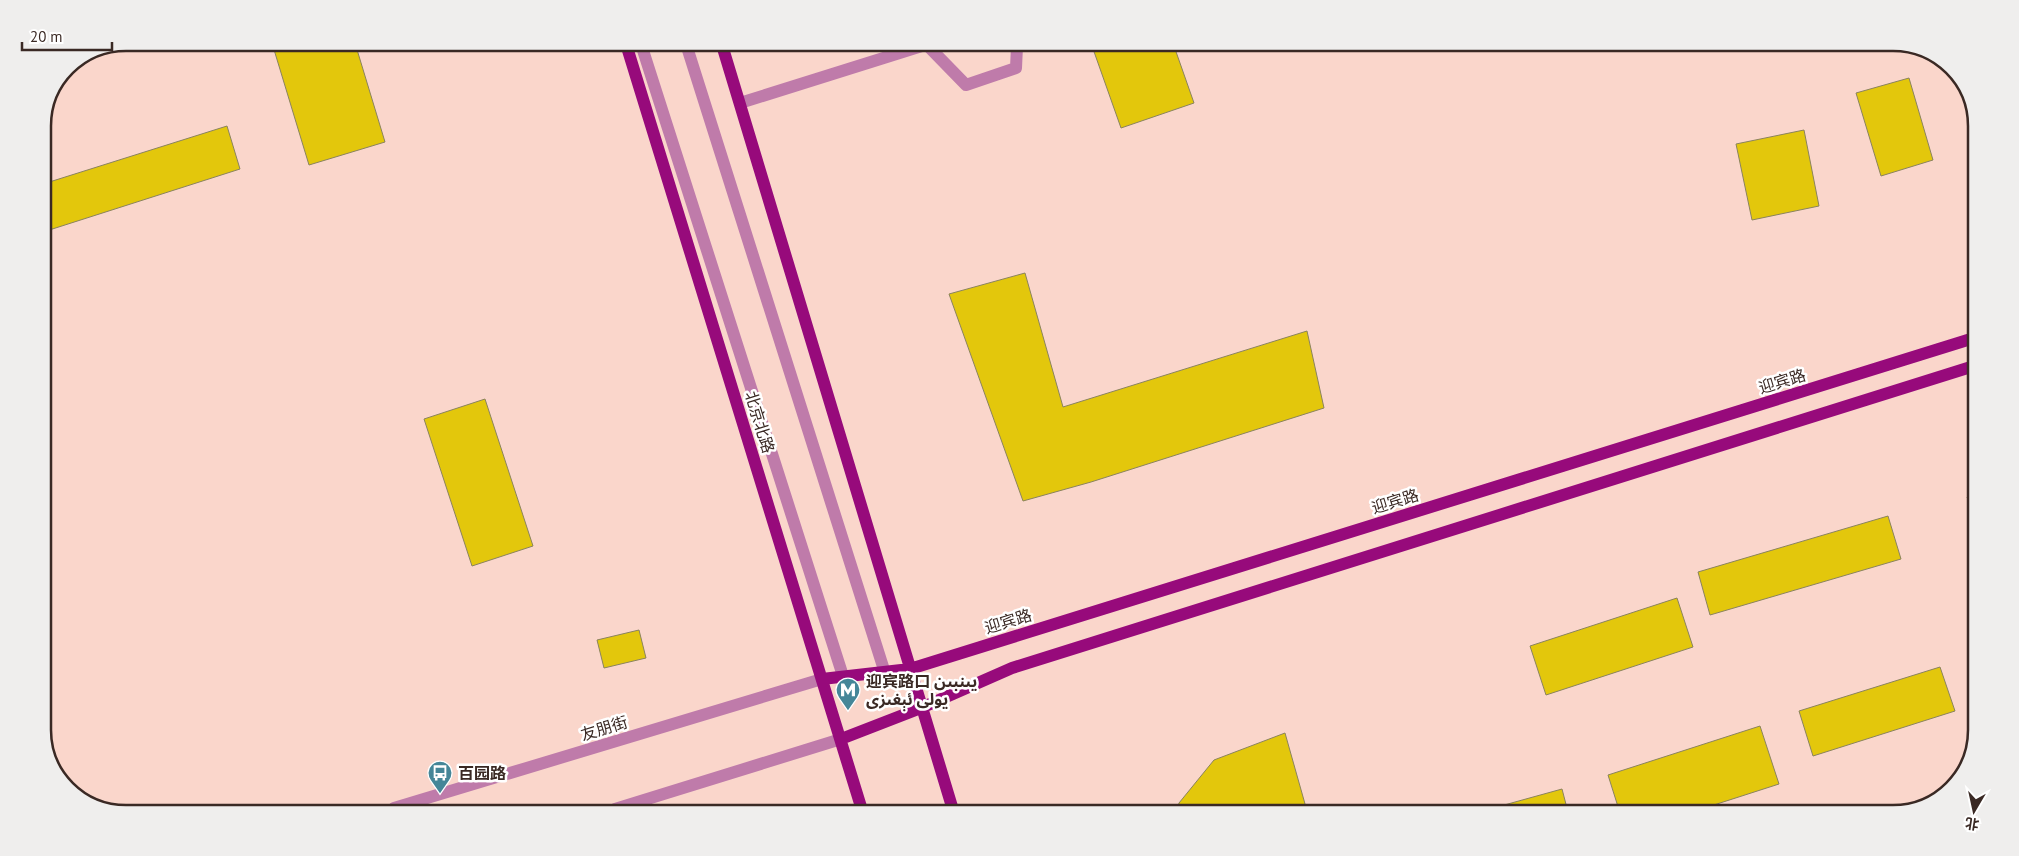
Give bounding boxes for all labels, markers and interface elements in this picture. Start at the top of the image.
scale bar [22,20,112,52]
text: 20 m [30,27,63,46]
street label: 迎宾路 [1756,364,1808,398]
street label: 北京北路 [741,388,779,456]
street label: 迎宾路 [1369,484,1421,518]
street label: 迎宾路 [982,604,1034,638]
place label: 迎宾路口 يىنبىن يولى ئېغىزى [866,671,977,711]
metro station icon: 迎宾路口 يىنبىن يولى ئېغىزى [835,677,861,711]
street label: 友朋街 [578,711,630,745]
bus stop icon: 百园路 [427,760,453,794]
place label: 百园路 [458,763,506,783]
north arrow [1949,786,1999,836]
text: 北 [1964,814,1980,834]

